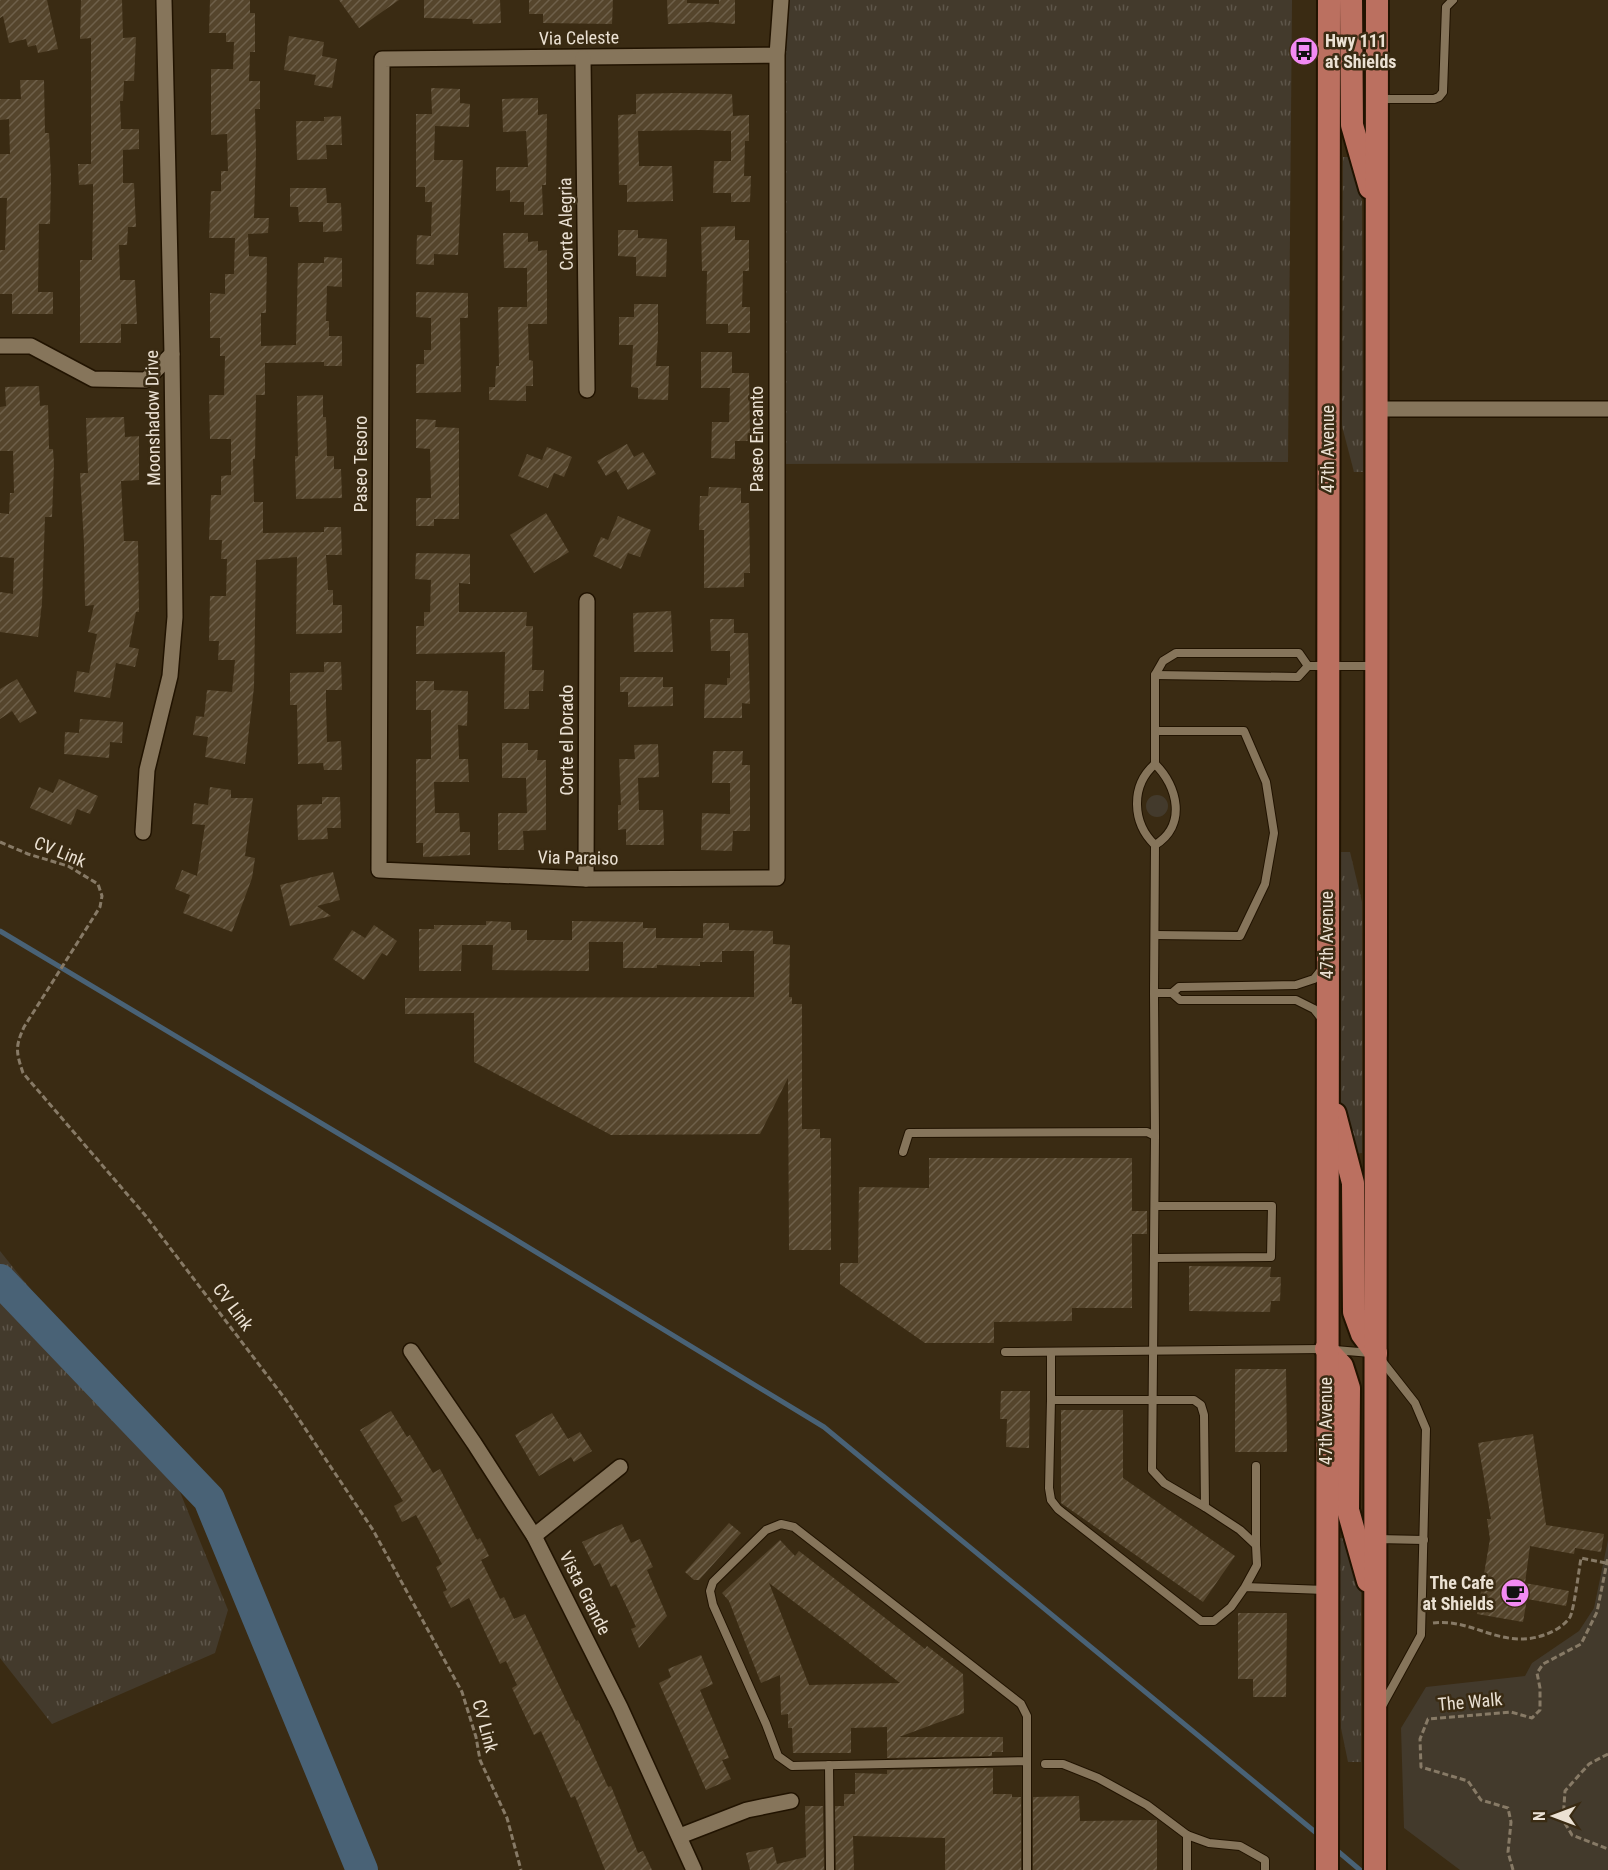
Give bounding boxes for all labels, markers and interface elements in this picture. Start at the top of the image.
street label: Via Celeste [539,26,619,49]
place label: Hwy 111 at Shields [1325,30,1397,72]
bus stop icon: Hwy 111 at Shields [1288,35,1320,67]
street label: Corte Alegria [554,177,577,271]
street label: Moonshadow Drive [141,350,164,486]
street label: Paseo Encanto [746,386,767,492]
street label: 47th Avenue [1317,405,1338,493]
street label: Paseo Tesoro [350,416,371,512]
street label: Corte el Dorado [556,685,577,795]
street label: CV Link [31,832,89,871]
street label: Via Paraiso [538,846,618,869]
street label: 47th Avenue [1316,891,1337,979]
street label: CV Link [209,1279,258,1335]
street label: 47th Avenue [1315,1377,1336,1465]
street label: Vista Grande [555,1547,615,1638]
place label: The Cafe at Shields [1423,1572,1494,1614]
cafe icon: The Cafe at Shields [1499,1577,1531,1609]
street label: The Walk [1437,1688,1503,1715]
street label: CV Link [468,1697,503,1755]
north arrow [1524,1786,1584,1846]
text: N [1530,1811,1549,1821]

